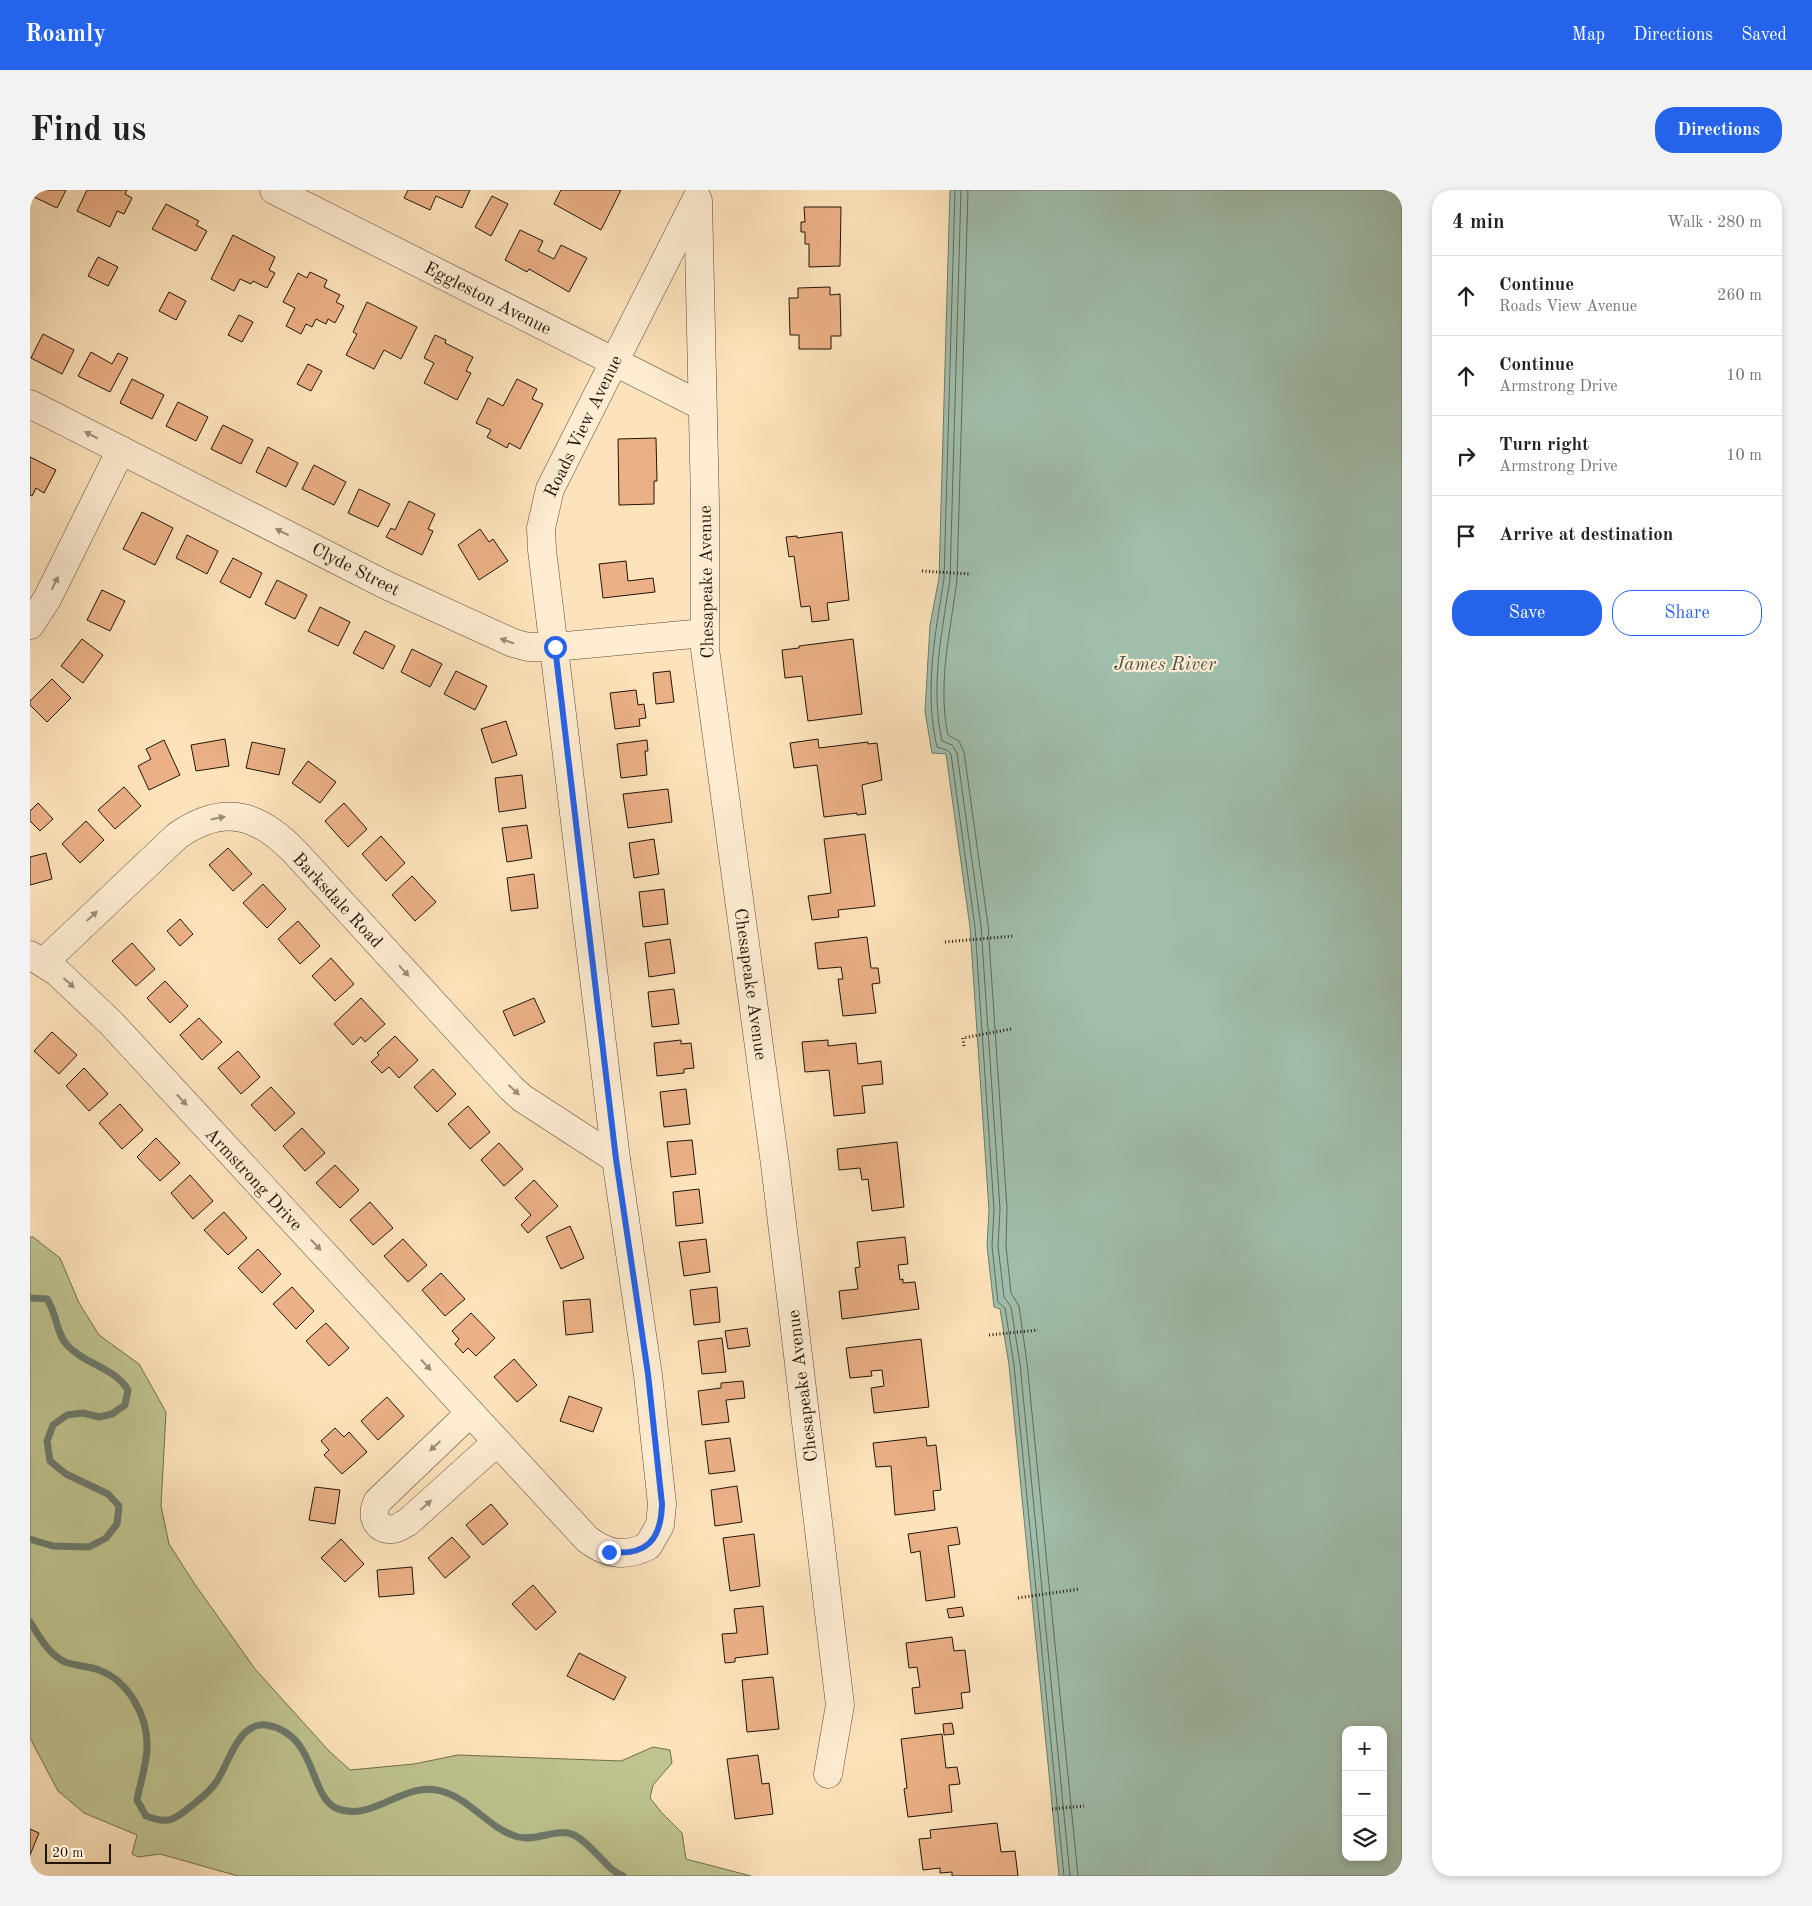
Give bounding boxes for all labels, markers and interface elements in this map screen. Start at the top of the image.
text: Roamly [25,23,106,47]
text: Map [1572,26,1605,44]
text: Directions [1633,26,1713,44]
text: Saved [1741,26,1787,44]
button: Directions [1655,107,1782,153]
text: Find us [30,113,146,148]
text: 4 min [1452,212,1505,233]
text: Walk · 280 m [1667,215,1762,231]
street label: Eggleston Avenue [421,259,554,339]
text: Continue [1499,276,1574,295]
icon: ahead [1452,282,1480,310]
text: 260 m [1717,288,1762,304]
text: Roads View Avenue [1499,299,1637,315]
street label: Roads View Avenue [542,353,626,500]
text: Continue [1499,356,1574,375]
icon: ahead [1452,362,1480,390]
text: 10 m [1726,368,1762,384]
text: Armstrong Drive [1499,379,1618,395]
one-way arrow [83,431,98,439]
text: Turn right [1499,436,1589,455]
icon: right [1452,442,1480,470]
text: 10 m [1726,448,1762,464]
text: Armstrong Drive [1499,459,1618,475]
street label: Chesapeake Avenue [697,505,717,659]
icon: arrive [1452,522,1480,550]
text: Arrive at destination [1499,526,1673,545]
one-way arrow [275,528,289,536]
street label: Clyde Street [309,540,402,600]
one-way arrow [51,576,59,590]
button: Save [1452,590,1602,636]
button: Share [1612,590,1762,636]
route start [544,636,567,659]
one-way arrow [499,637,514,645]
water label: James River [1114,656,1217,675]
one-way arrow [210,813,226,821]
street label: Barksdale Road [289,850,386,952]
street label: Chesapeake Avenue [730,907,770,1061]
one-way arrow [85,910,97,922]
one-way arrow [398,964,409,977]
one-way arrow [63,977,75,989]
one-way arrow [507,1084,519,1096]
one-way arrow [176,1094,188,1106]
street label: Armstrong Drive [201,1125,305,1235]
one-way arrow [310,1239,322,1251]
street label: Chesapeake Avenue [785,1309,821,1463]
one-way arrow [420,1358,432,1370]
one-way arrow [429,1440,441,1452]
one-way arrow [420,1499,432,1511]
route end [598,1541,621,1564]
map controls [1342,1726,1387,1861]
button: + [1342,1726,1387,1771]
button: − [1342,1771,1387,1816]
button: layers [1342,1816,1387,1861]
scale bar [45,1841,111,1864]
text: 20 m [52,1846,83,1860]

